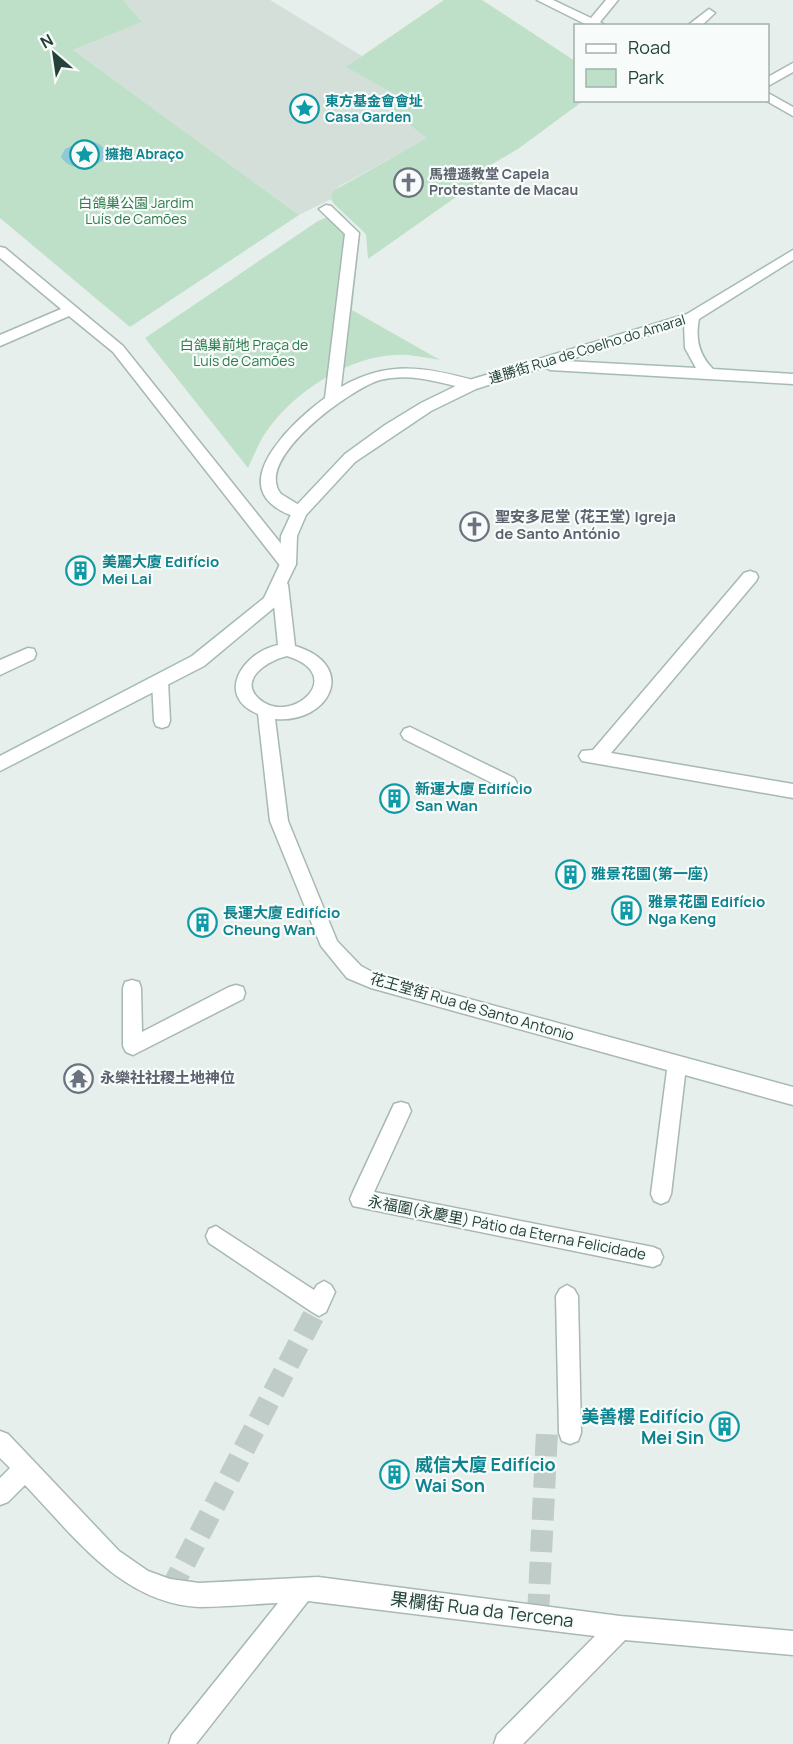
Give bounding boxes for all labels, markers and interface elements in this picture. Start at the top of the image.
north arrow [24,24,84,84]
legend [574,24,769,102]
text: N [36,28,57,53]
text: Road [628,35,671,59]
text: Park [628,65,665,89]
place label: 東方基金會會址 Casa Garden [325,91,423,126]
place icon: 東方基金會會址 Casa Garden [288,93,320,125]
place icon: 擁抱 Abraço [68,138,100,170]
place label: 擁抱 Abraço [105,144,184,163]
place label: 馬禮遜教堂 Capela Protestante de Macau [429,164,578,199]
church icon: 馬禮遜教堂 Capela Protestante de Macau [392,166,424,198]
park label: 白鴿巢公園 Jardim Luís de Camões [78,193,194,228]
street label: 連勝街 Rua de Coelho do Amaral [486,310,687,388]
park label: 白鴿巢前地 Praça de Luís de Camões [180,335,308,370]
place label: 聖安多尼堂 (花王堂) Igreja de Santo António [495,506,676,544]
church icon: 聖安多尼堂 (花王堂) Igreja de Santo António [458,510,490,542]
place label: 美麗大廈 Edifício Mei Lai [102,551,219,589]
building icon: 美麗大廈 Edifício Mei Lai [65,555,97,587]
place label: 新運大廈 Edifício San Wan [415,778,532,816]
building icon: 新運大廈 Edifício San Wan [378,782,410,814]
building icon: 雅景花園(第一座) [554,858,586,890]
place label: 雅景花園(第一座) [591,863,710,884]
place label: 雅景花園 Edifício Nga Keng [648,891,765,929]
building icon: 雅景花園 Edifício Nga Keng [611,895,643,927]
place label: 長運大廈 Edifício Cheung Wan [223,902,340,940]
building icon: 長運大廈 Edifício Cheung Wan [186,906,218,938]
street label: 花王堂街 Rua de Santo Antonio [367,967,577,1046]
temple icon: 永樂社社稷土地神位 [63,1062,95,1094]
place label: 永樂社社稷土地神位 [100,1067,235,1088]
street label: 永福圍(永慶里) Pátio da Eterna Felicidade [366,1190,648,1265]
place label: 美善樓 Edifício Mei Sin [581,1404,704,1449]
building icon: 美善樓 Edifício Mei Sin [709,1411,741,1443]
place label: 威信大廈 Edifício Wai Son [415,1452,556,1497]
building icon: 威信大廈 Edifício Wai Son [378,1459,410,1491]
street label: 果欄街 Rua da Tercena [389,1586,575,1632]

